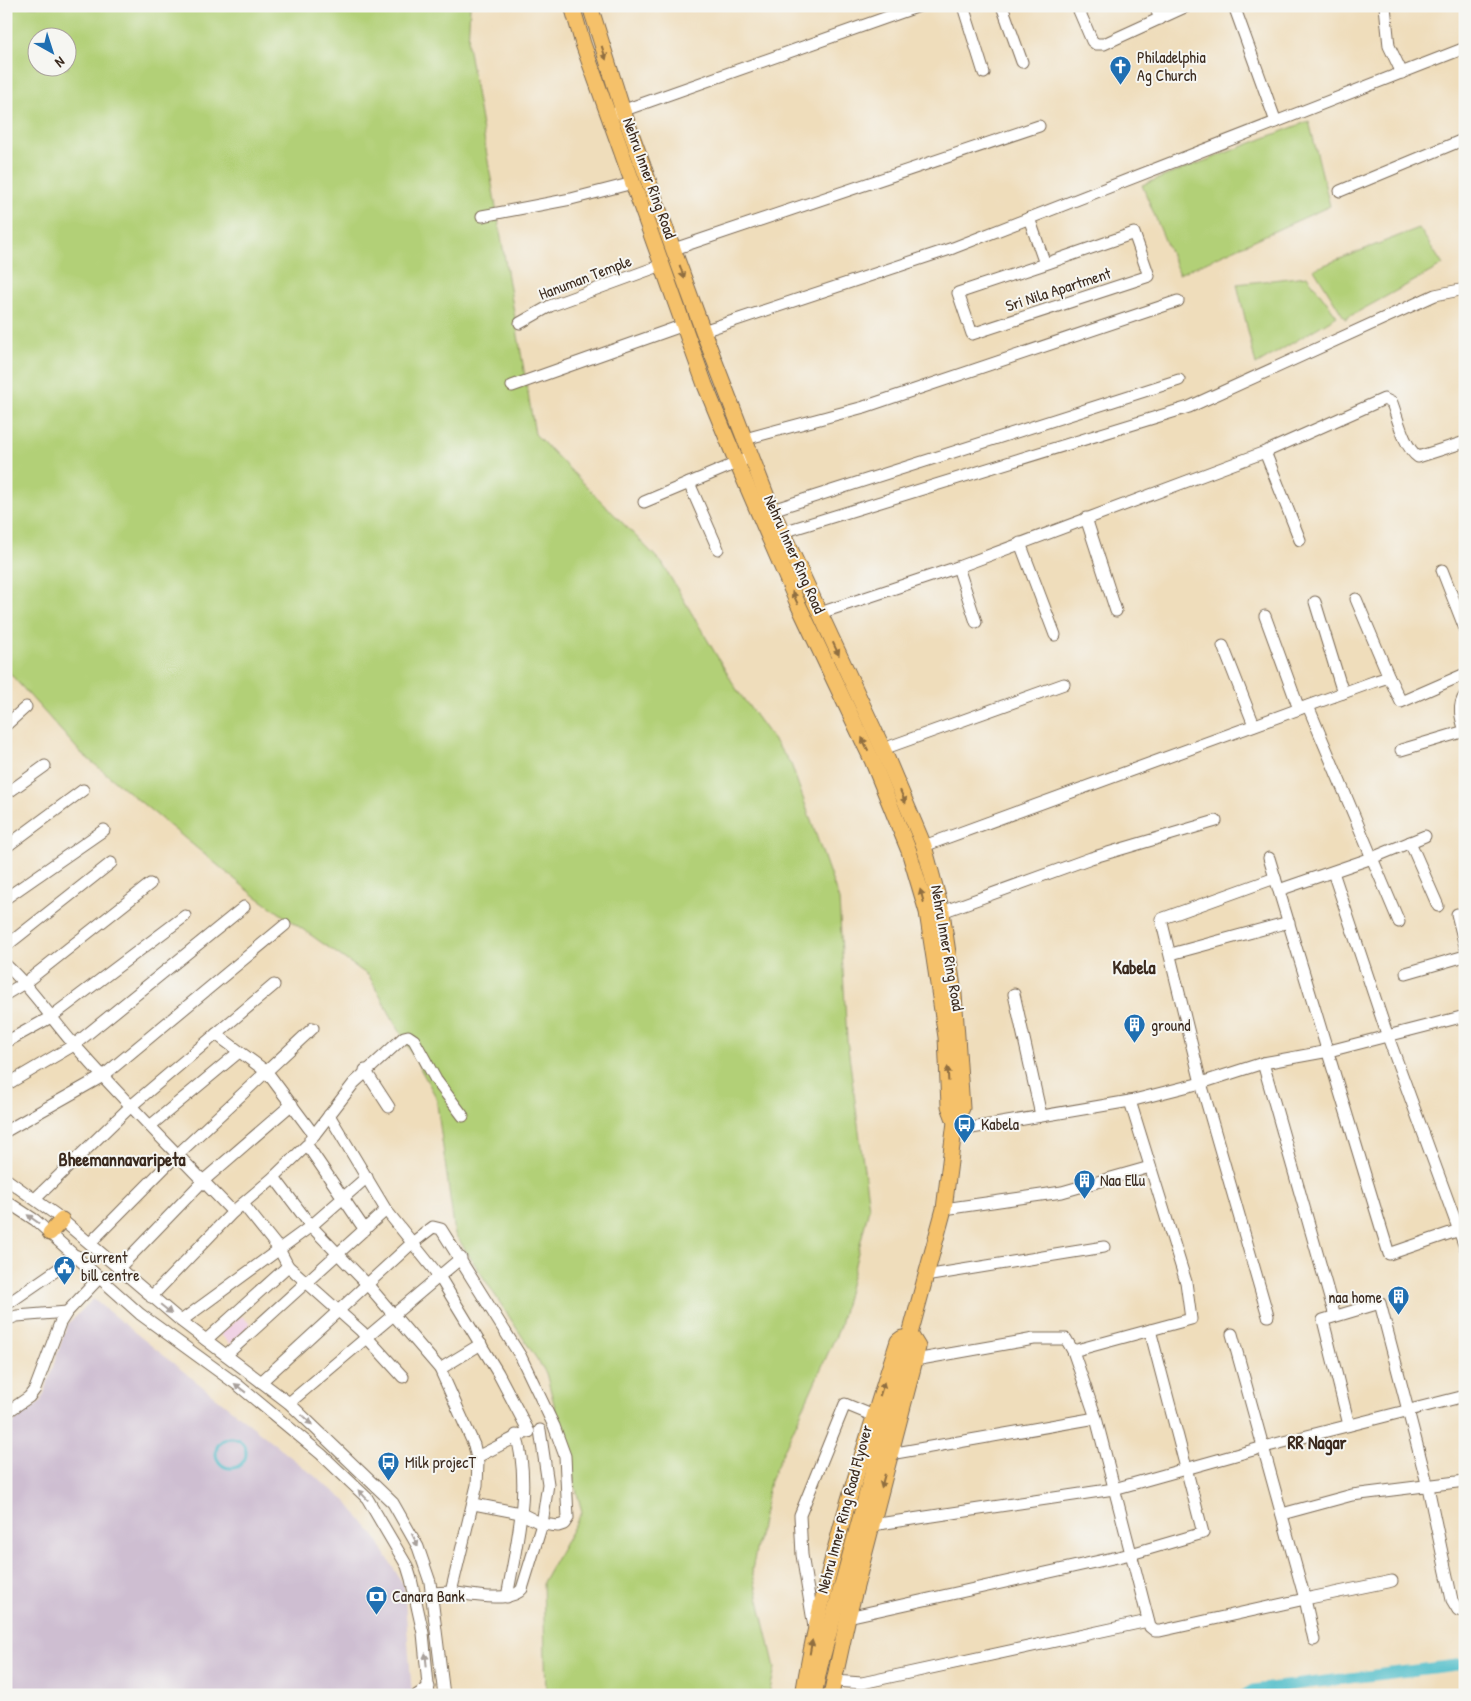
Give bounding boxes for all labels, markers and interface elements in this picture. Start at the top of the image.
north arrow [28,28,78,78]
one-way arrow [601,45,608,60]
place label: Philadelphia Ag Church [1137,46,1206,86]
text: N [51,53,69,73]
church icon: Philadelphia Ag Church [1109,54,1133,85]
street label: Nehru Inner Ring Road [618,114,682,242]
street label: Hanuman Temple [535,249,635,305]
street label: Sri Nila Apartment [1002,261,1114,316]
one-way arrow [678,265,686,280]
street label: Nehru Inner Ring Road [759,491,831,617]
one-way arrow [790,591,798,605]
one-way arrow [833,642,841,656]
one-way arrow [861,737,869,752]
one-way arrow [899,790,907,804]
street label: Nehru Inner Ring Road [926,883,970,1013]
one-way arrow [918,889,926,904]
district label: Kabela [1113,955,1156,980]
building icon: ground [1123,1013,1147,1044]
place label: ground [1151,1014,1191,1036]
one-way arrow [944,1066,952,1082]
bus stop icon: Kabela [953,1112,977,1143]
place label: Kabela [981,1113,1019,1135]
district label: Bheemannavaripeta [59,1147,186,1173]
building icon: Naa Ellu [1072,1168,1096,1199]
place label: Naa Ellu [1100,1169,1146,1191]
one-way arrow [26,1214,40,1224]
place label: Current bill centre [81,1246,140,1286]
public building icon: Current bill centre [53,1254,77,1285]
building icon: naa home [1386,1285,1410,1316]
place label: naa home [1328,1286,1383,1308]
one-way arrow [159,1303,172,1314]
one-way arrow [879,1381,887,1396]
one-way arrow [234,1382,247,1393]
one-way arrow [301,1414,313,1426]
street label: Nehru Inner Ring Road Flyover [811,1422,877,1596]
district label: RR Nagar [1287,1430,1347,1456]
bus stop icon: Milk projecT [377,1450,401,1481]
place label: Milk projecT [405,1451,476,1473]
one-way arrow [879,1473,887,1488]
one-way arrow [357,1489,369,1501]
one-way arrow [410,1533,419,1548]
bank icon: Canara Bank [364,1584,388,1615]
place label: Canara Bank [392,1585,465,1607]
one-way arrow [808,1638,816,1654]
one-way arrow [422,1652,430,1668]

